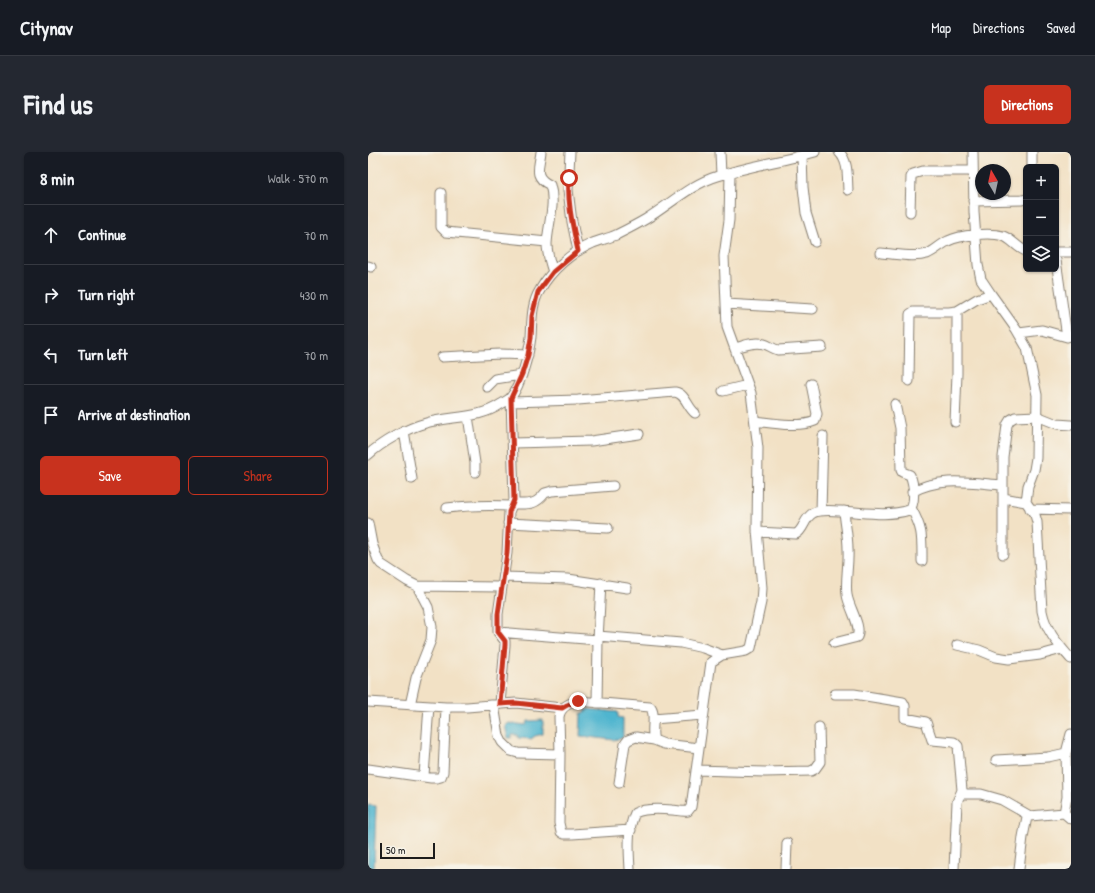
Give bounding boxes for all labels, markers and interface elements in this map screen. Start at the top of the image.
text: Citynav [20,15,73,41]
text: Map [931,18,951,37]
text: Directions [973,18,1024,37]
text: Saved [1046,18,1075,37]
text: Find us [24,85,93,123]
button: Directions [984,85,1071,124]
north arrow [975,164,1011,200]
map controls [1023,164,1059,272]
button: + [1023,164,1059,200]
text: 8 min [40,167,74,190]
text: Walk · 570 m [268,169,328,187]
route start [560,169,578,187]
button: − [1023,200,1059,236]
icon: ahead [40,224,62,246]
text: Continue [78,224,126,245]
text: 70 m [304,226,328,244]
button: layers [1023,236,1059,272]
icon: right [40,284,62,306]
text: Turn right [78,284,134,305]
text: 430 m [300,286,328,304]
icon: left [40,344,62,366]
text: Turn left [78,344,128,365]
text: 70 m [304,346,328,364]
icon: arrive [40,404,62,426]
text: Arrive at destination [78,404,190,425]
button: Save [40,456,180,495]
button: Share [188,456,328,495]
route end [569,692,587,710]
scale bar [380,841,435,860]
text: 50 m [386,843,406,857]

